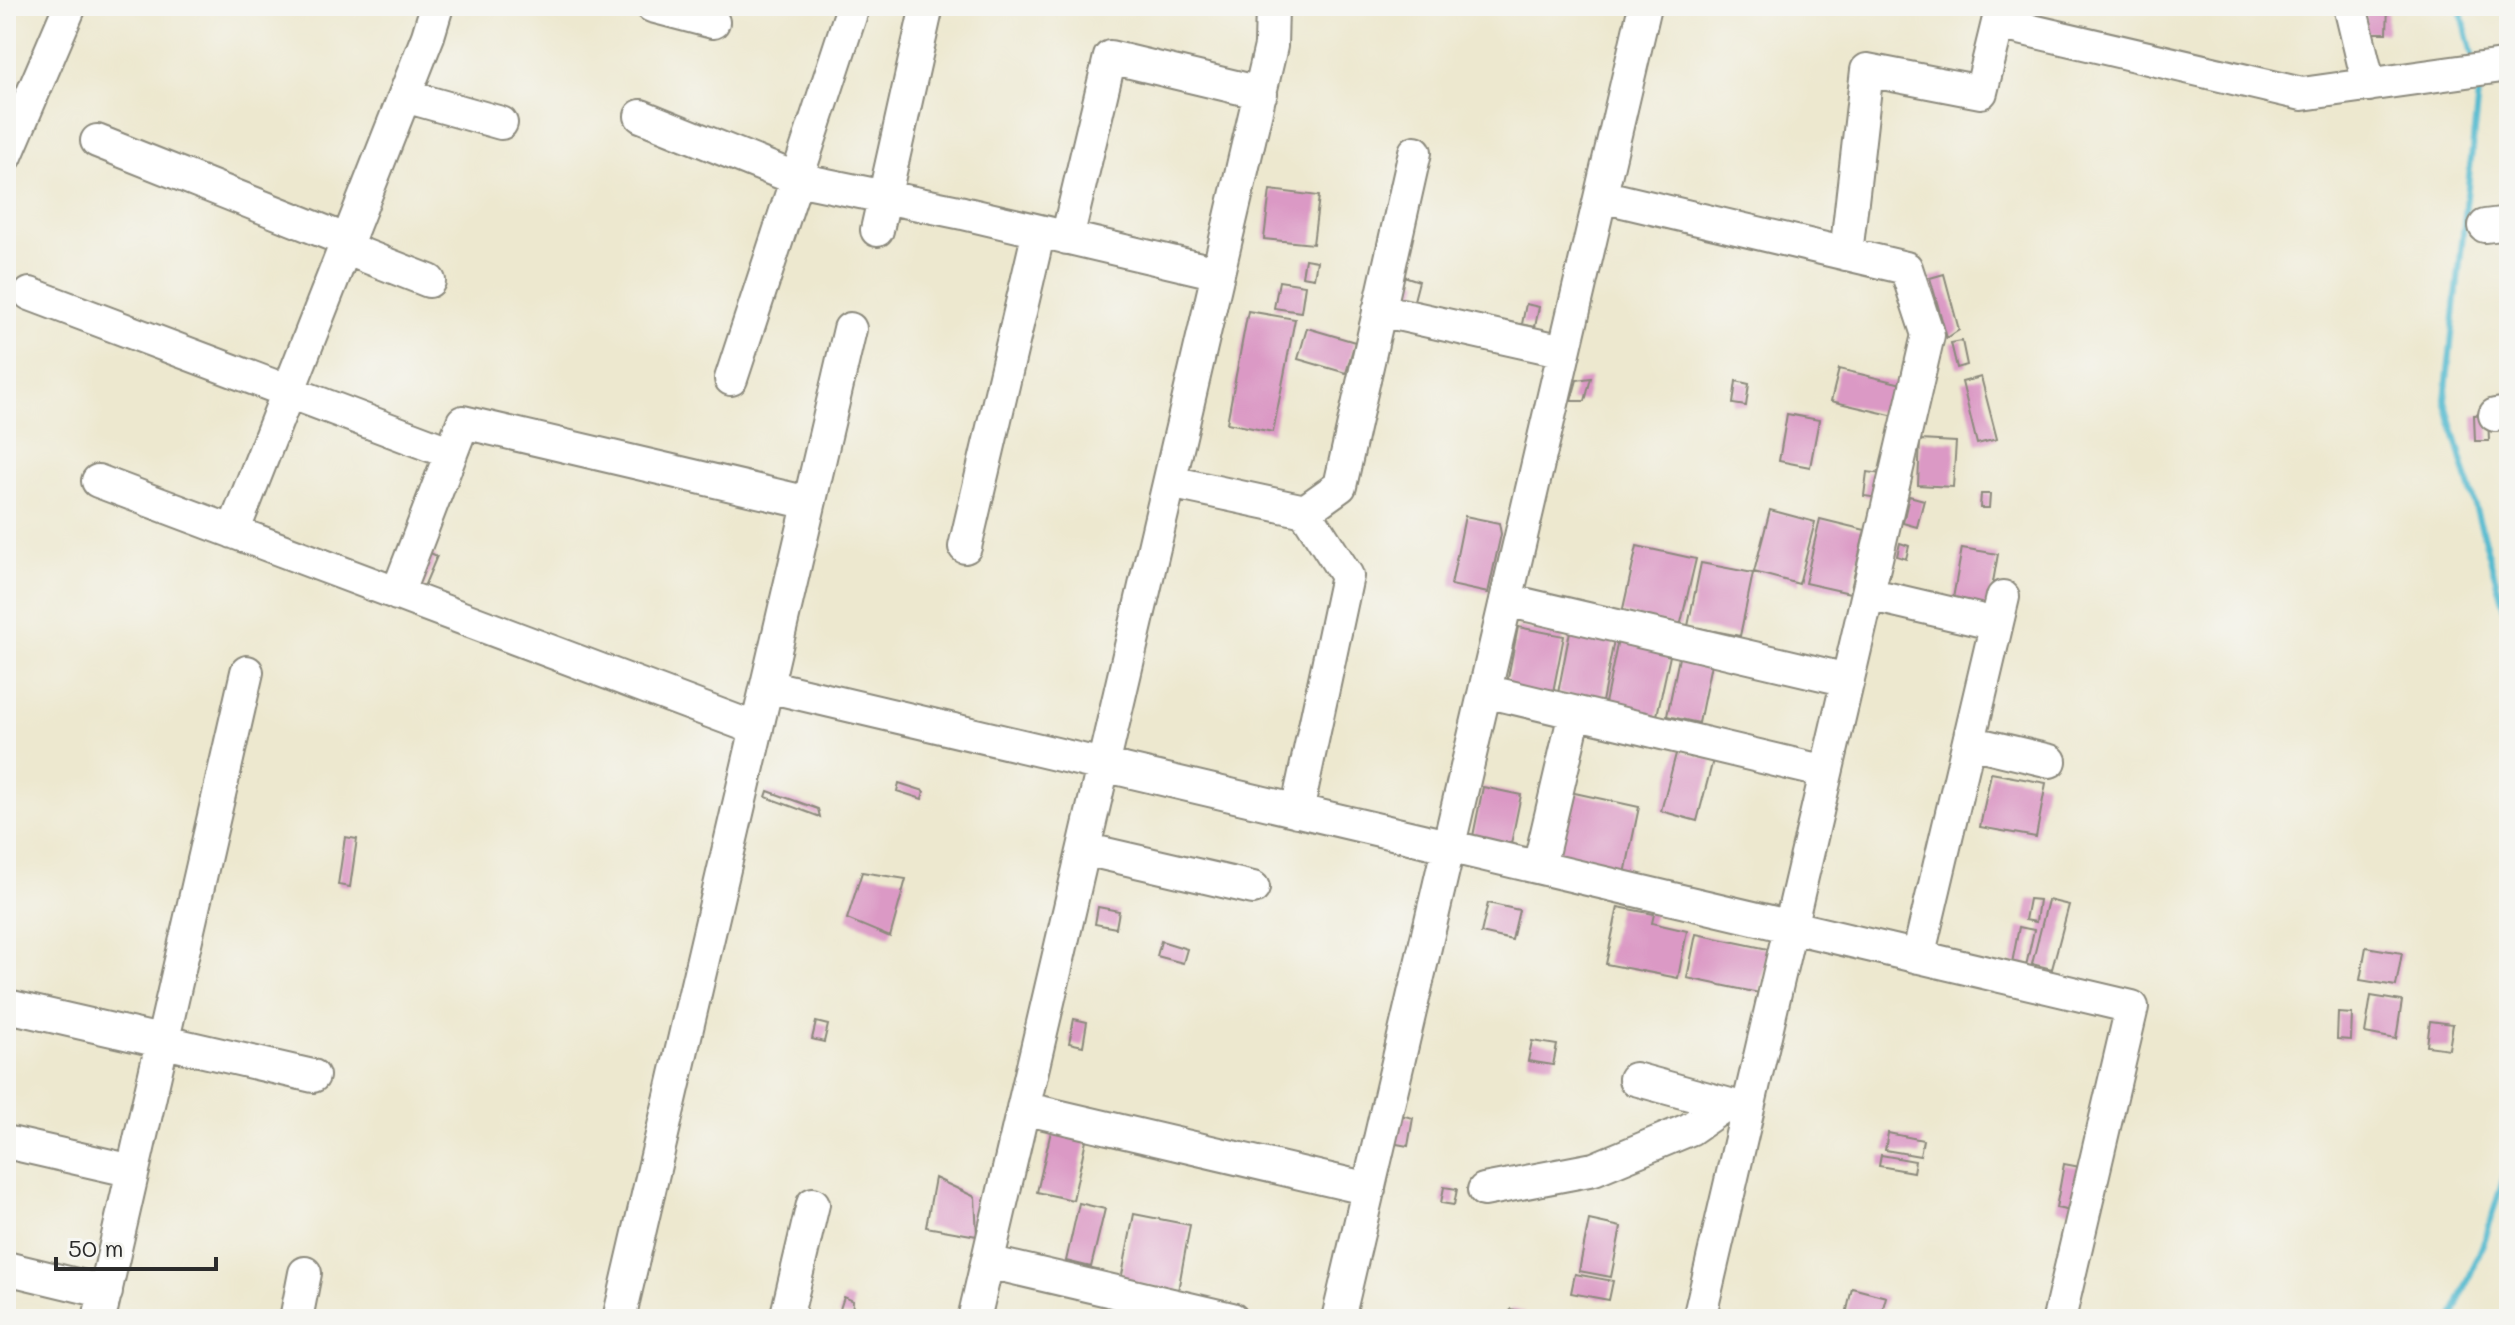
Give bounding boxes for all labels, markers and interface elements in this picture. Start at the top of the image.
scale bar [56,1221,216,1271]
text: 50 m [68,1232,124,1263]

